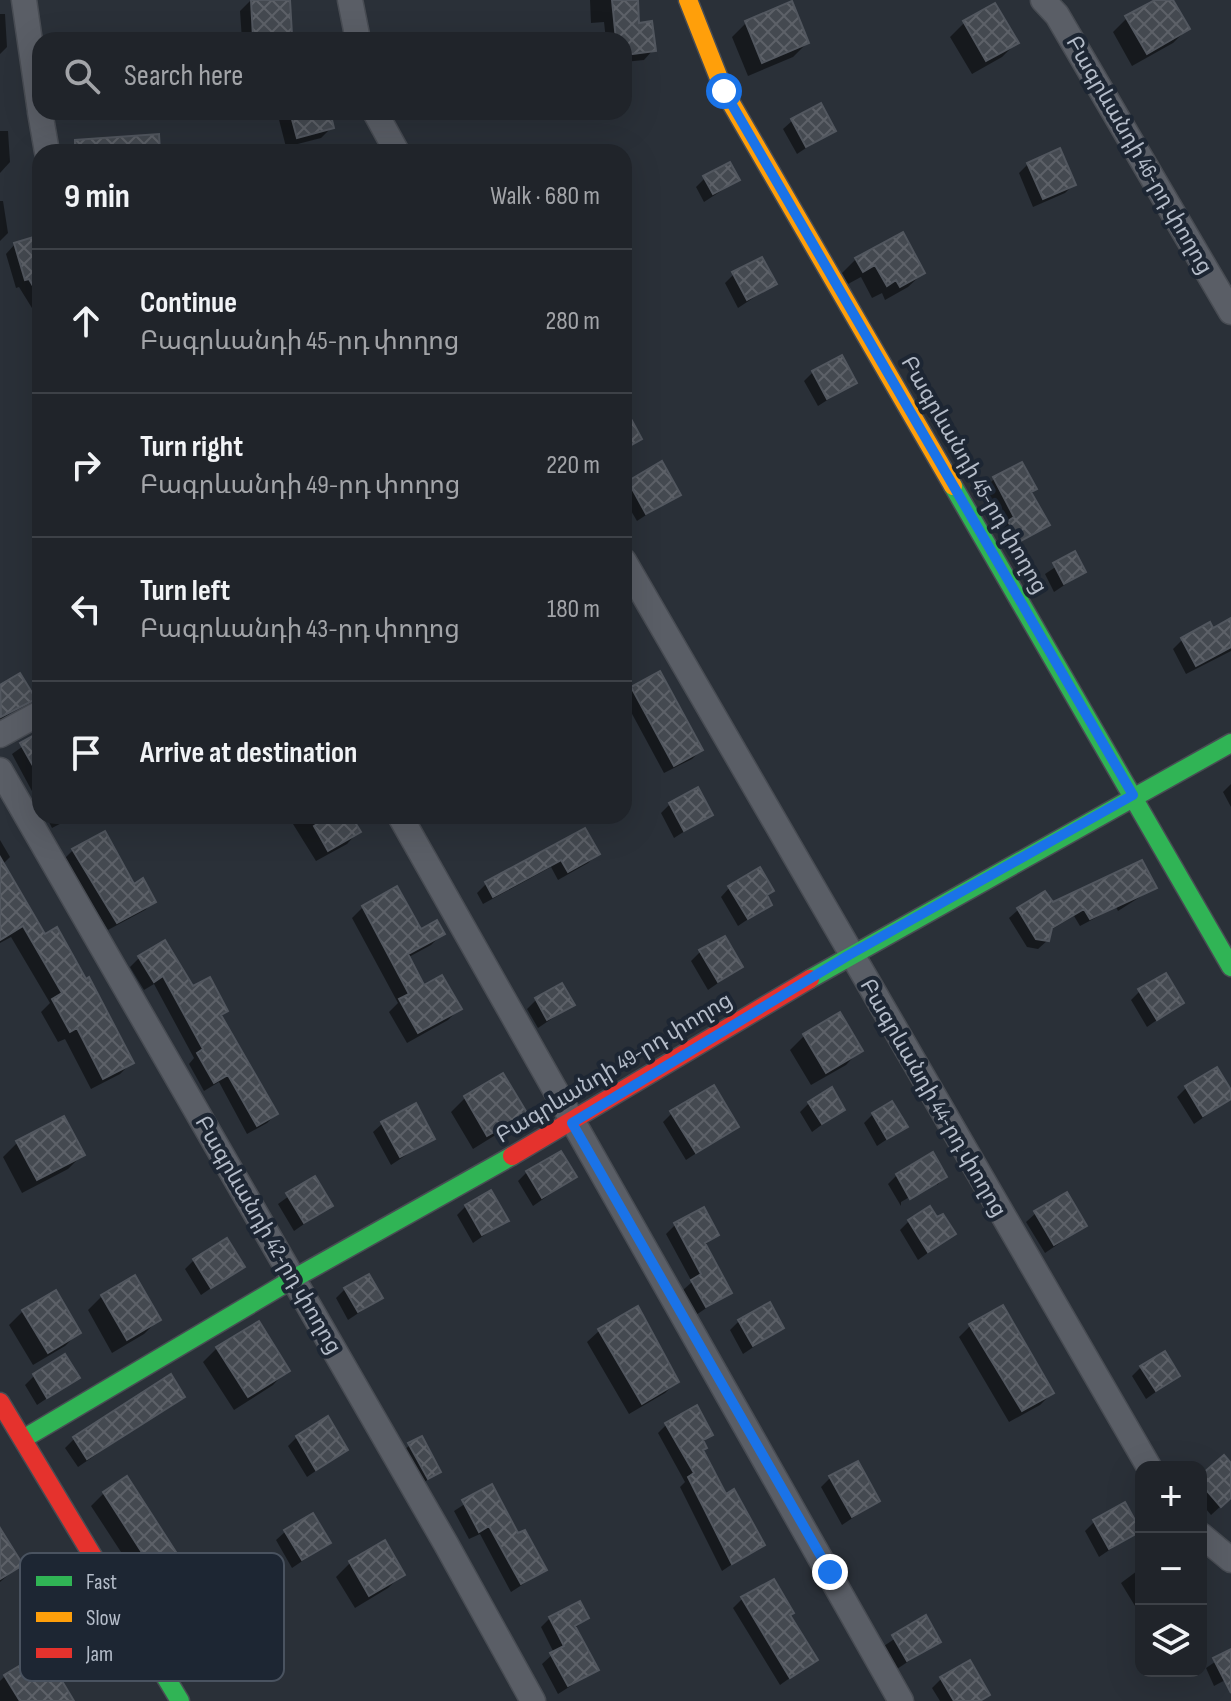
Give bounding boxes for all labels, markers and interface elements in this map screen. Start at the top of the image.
street label: Բագրևանդի 46-րդ փողոց [1060,31,1218,279]
search box [32,32,632,120]
icon: search [60,54,104,98]
text: Search here [124,58,243,94]
route start [706,73,742,109]
text: 9 min [64,176,130,217]
text: Walk · 680 m [490,181,600,212]
text: Continue [140,285,237,321]
icon: ahead [64,299,108,343]
text: 280 m [545,306,600,337]
text: Բագրևանդի 45-րդ փողոց [140,326,459,357]
street label: Բագրևանդի 45-րդ փողոց [895,351,1053,599]
text: Turn right [140,429,243,465]
icon: right [64,443,108,487]
text: 220 m [546,450,600,481]
text: Բագրևանդի 49-րդ փողոց [140,470,460,501]
text: Turn left [140,573,230,609]
icon: left [64,587,108,631]
text: 180 m [547,594,600,625]
text: Բագրևանդի 43-րդ փողոց [140,614,460,645]
icon: arrive [64,731,108,775]
text: Arrive at destination [140,735,357,771]
street label: Բագրևանդի 44-րդ փողոց [854,974,1012,1222]
street label: Բագրևանդի 49-րդ փողոց [491,987,737,1149]
street label: Բագրևանդի 42-րդ փողոց [189,1111,347,1359]
map controls [1135,1461,1207,1677]
button: + [1135,1461,1207,1533]
button: − [1135,1533,1207,1605]
legend [20,1553,284,1681]
route end [812,1554,848,1590]
text: Fast [86,1569,117,1596]
text: Slow [86,1605,121,1632]
button: layers [1135,1605,1207,1677]
text: Jam [85,1641,113,1668]

